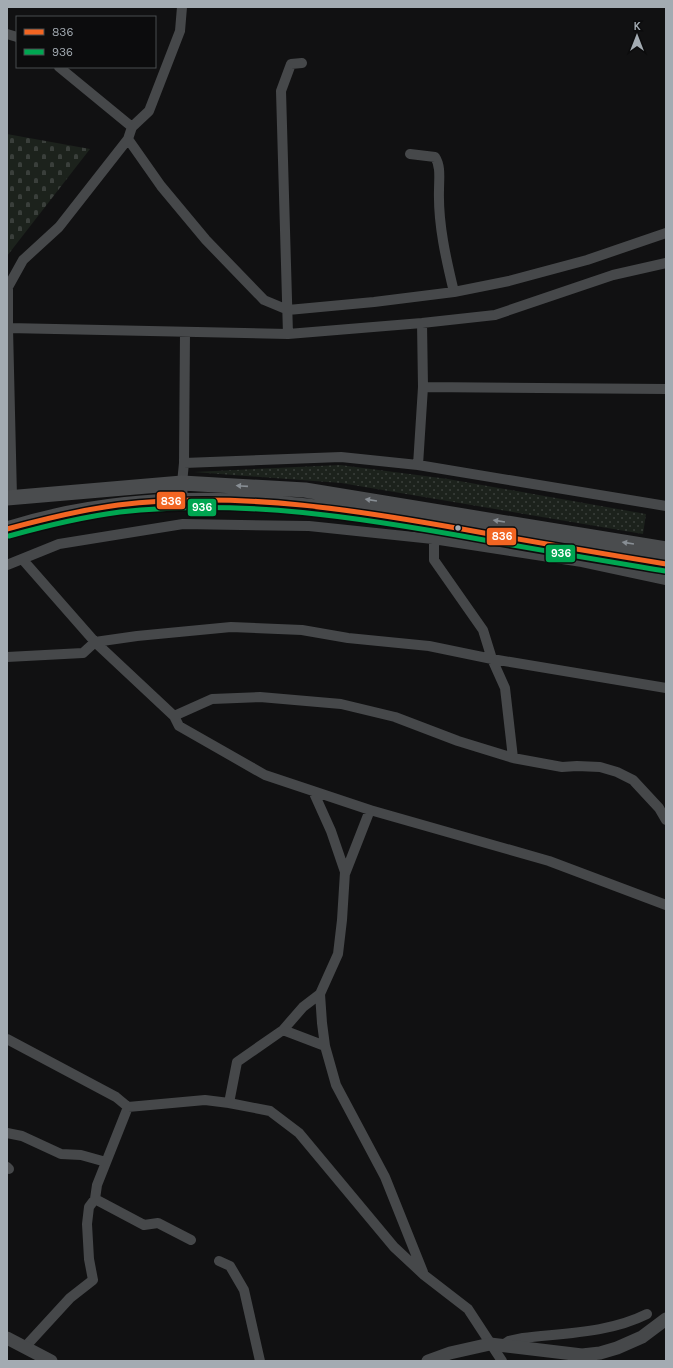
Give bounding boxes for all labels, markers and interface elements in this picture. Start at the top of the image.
legend [16,16,156,68]
north arrow [617,16,657,56]
text: K [633,20,641,33]
text: 836 [52,25,73,39]
text: 936 [52,45,73,59]
one-way arrow [236,482,248,489]
line badge: 836 [156,491,186,510]
text: 836 [161,495,182,508]
one-way arrow [365,497,377,503]
line badge: 936 [187,498,217,517]
text: 936 [192,501,212,514]
one-way arrow [493,518,505,524]
unlabelled marker [453,523,463,533]
line badge: 836 [486,527,517,546]
text: 836 [492,530,513,543]
one-way arrow [621,539,634,545]
line badge: 936 [545,544,576,563]
text: 936 [551,547,571,560]

